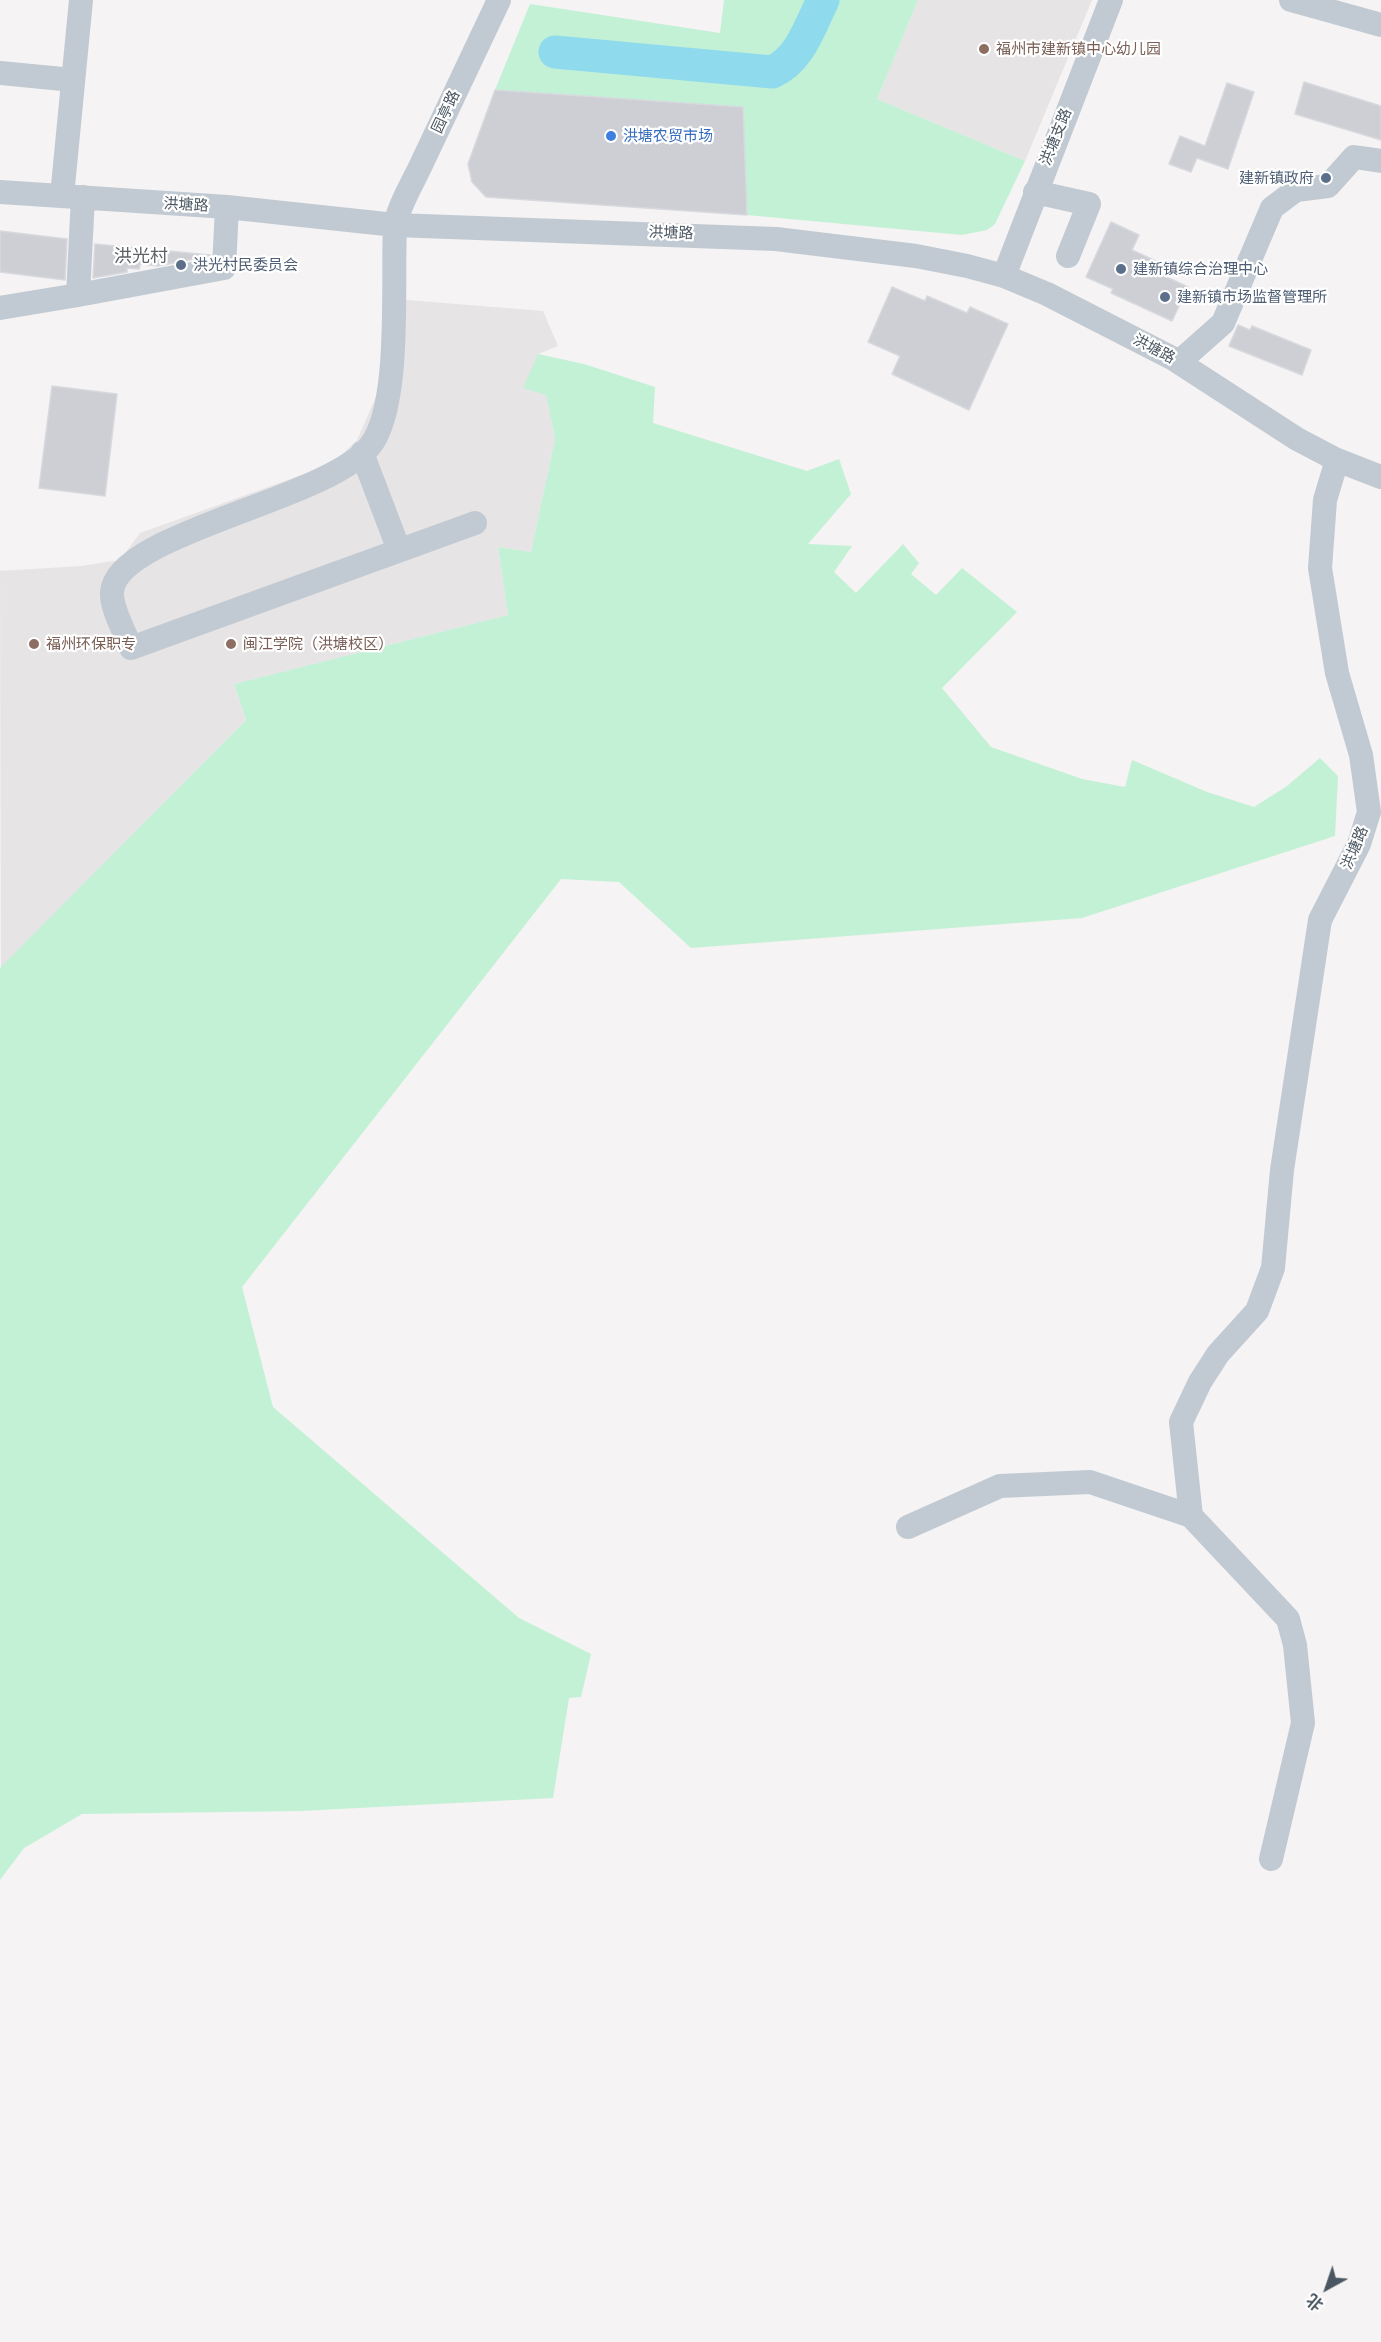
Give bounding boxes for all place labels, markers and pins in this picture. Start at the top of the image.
place label: 福州市建新镇中心幼儿园 [996,40,1161,58]
marker: 福州市建新镇中心幼儿园 [977,42,991,56]
place label: 洪塘农贸市场 [623,127,713,145]
marker: 洪塘农贸市场 [604,129,618,143]
place label: 建新镇政府 [1239,169,1314,187]
marker: 建新镇政府 [1319,171,1333,185]
place label: 洪光村民委员会 [193,256,298,274]
marker: 洪光村民委员会 [174,258,188,272]
place label: 建新镇综合治理中心 [1133,260,1268,278]
marker: 建新镇综合治理中心 [1114,262,1128,276]
place label: 建新镇市场监督管理所 [1177,288,1327,306]
marker: 建新镇市场监督管理所 [1158,290,1172,304]
place label: 福州环保职专 [46,635,136,653]
place label: 闽江学院（洪塘校区） [243,635,393,653]
marker: 福州环保职专 [27,637,41,651]
marker: 闽江学院（洪塘校区） [224,637,238,651]

